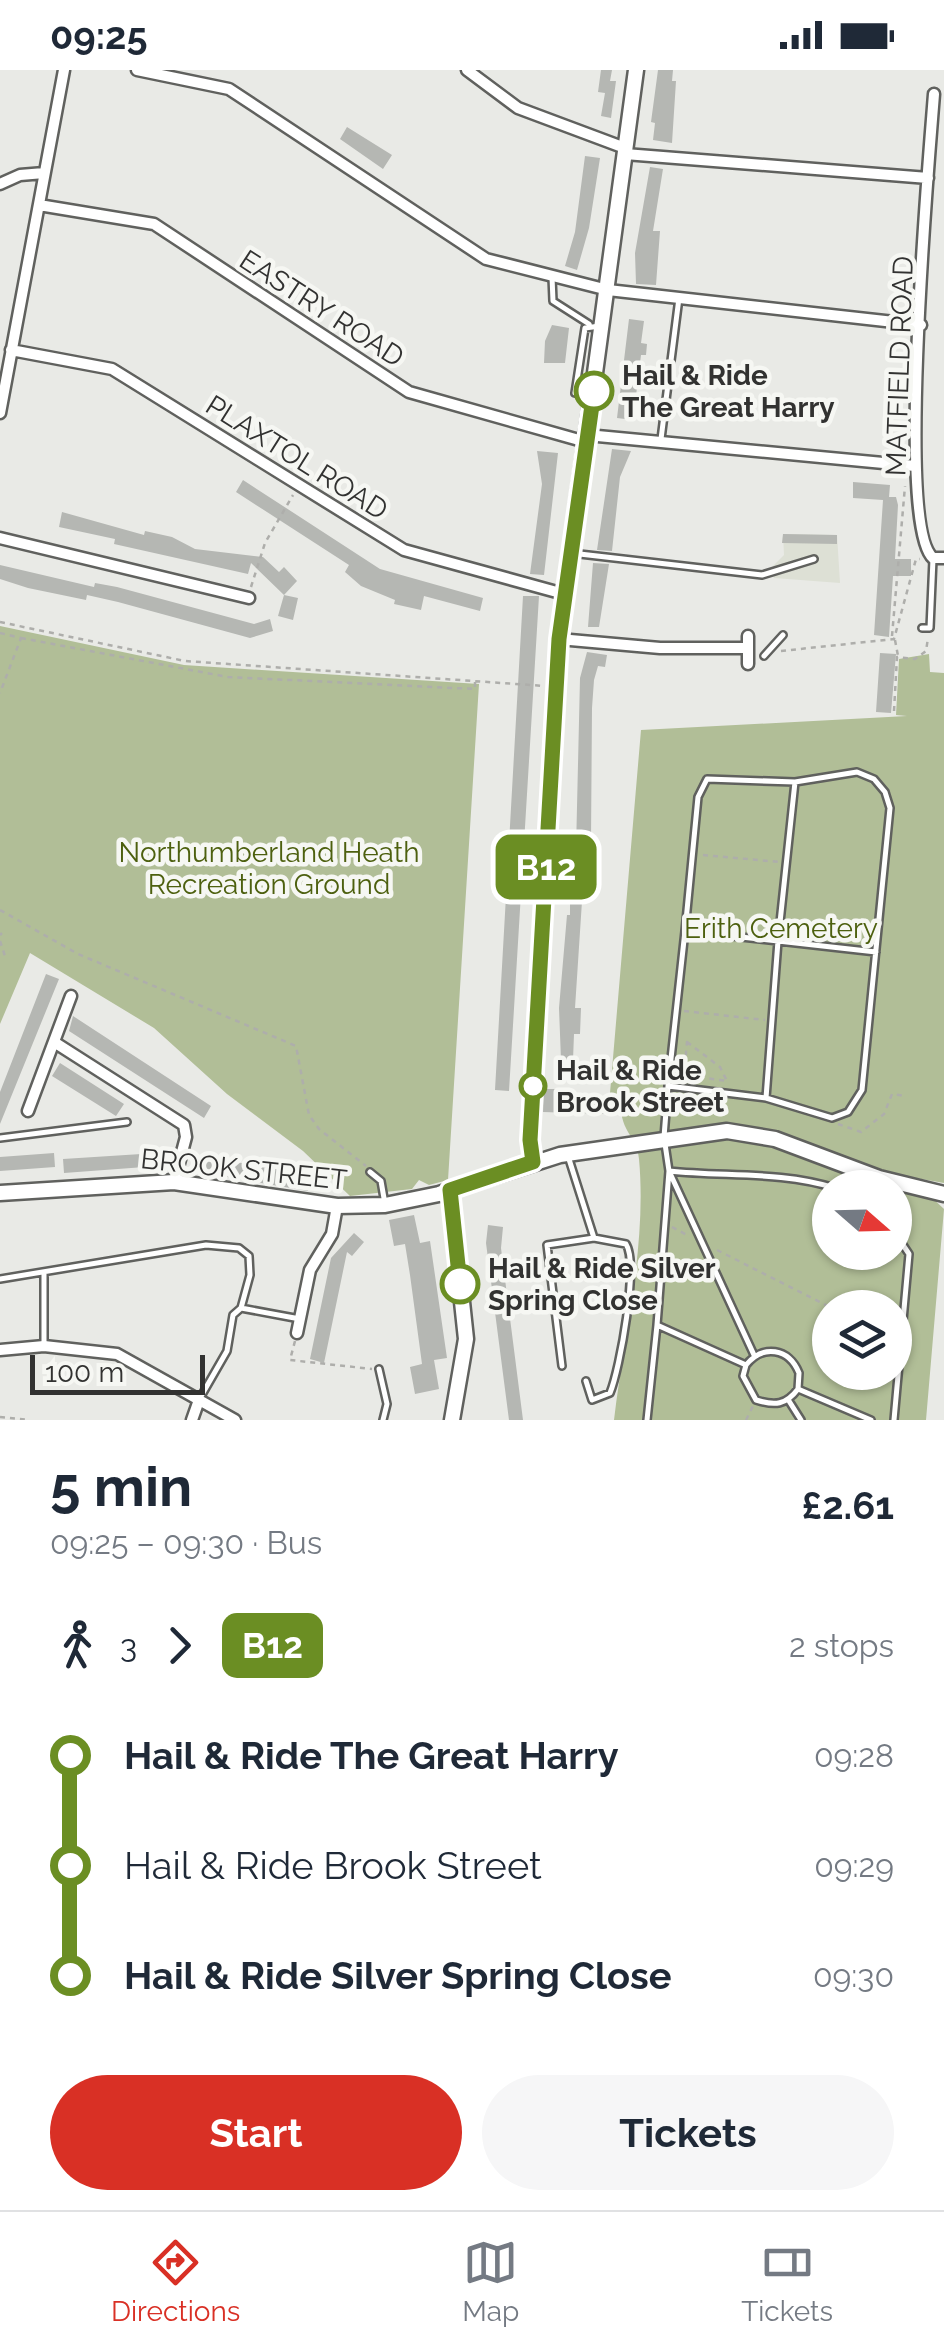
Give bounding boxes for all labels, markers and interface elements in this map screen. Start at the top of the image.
text: 09:25 [50,13,148,58]
street label: EASTRY ROAD [233,243,410,374]
street label: MATFIELD ROAD [879,255,920,477]
place label: Hail & Ride The Great Harry [622,359,835,424]
marker: Hail & Ride The Great Harry [575,372,613,410]
street label: PLAXTOL ROAD [200,388,394,527]
line badge: B12 [488,834,604,900]
park label: Northumberland Heath Recreation Ground [119,836,419,901]
text: B12 [516,847,576,888]
park label: Erith Cemetery [684,912,878,945]
place label: Hail & Ride Brook Street [556,1054,725,1119]
marker: Hail & Ride Brook Street [520,1073,546,1099]
street label: BROOK STREET [139,1142,349,1197]
north arrow [812,1170,912,1270]
map controls [812,1170,912,1390]
place label: Hail & Ride Silver Spring Close [488,1252,716,1317]
marker: Hail & Ride Silver Spring Close [441,1265,479,1303]
button: layers [812,1290,912,1390]
scale bar [30,1350,205,1394]
text: 100 m [45,1356,124,1389]
text: 5 min [50,1454,192,1519]
text: £2.61 [801,1483,894,1528]
text: 09:25 – 09:30 · Bus [50,1524,322,1561]
icon: walk [50,1618,105,1673]
icon: forward [152,1618,207,1673]
text: B12 [242,1625,303,1666]
text: 3 [120,1627,137,1664]
text: 2 stops [789,1627,894,1664]
text: Hail & Ride The Great Harry [124,1733,619,1778]
text: 09:28 [814,1737,894,1774]
text: Hail & Ride Brook Street [124,1843,542,1888]
text: 09:29 [814,1847,894,1884]
text: Hail & Ride Silver Spring Close [124,1953,672,1998]
text: 09:30 [813,1957,894,1994]
button: Start [50,2075,462,2190]
button: Tickets [482,2075,894,2190]
tab: Directions [111,2235,240,2328]
tab: Map [462,2235,519,2328]
tab: Tickets [741,2235,833,2328]

